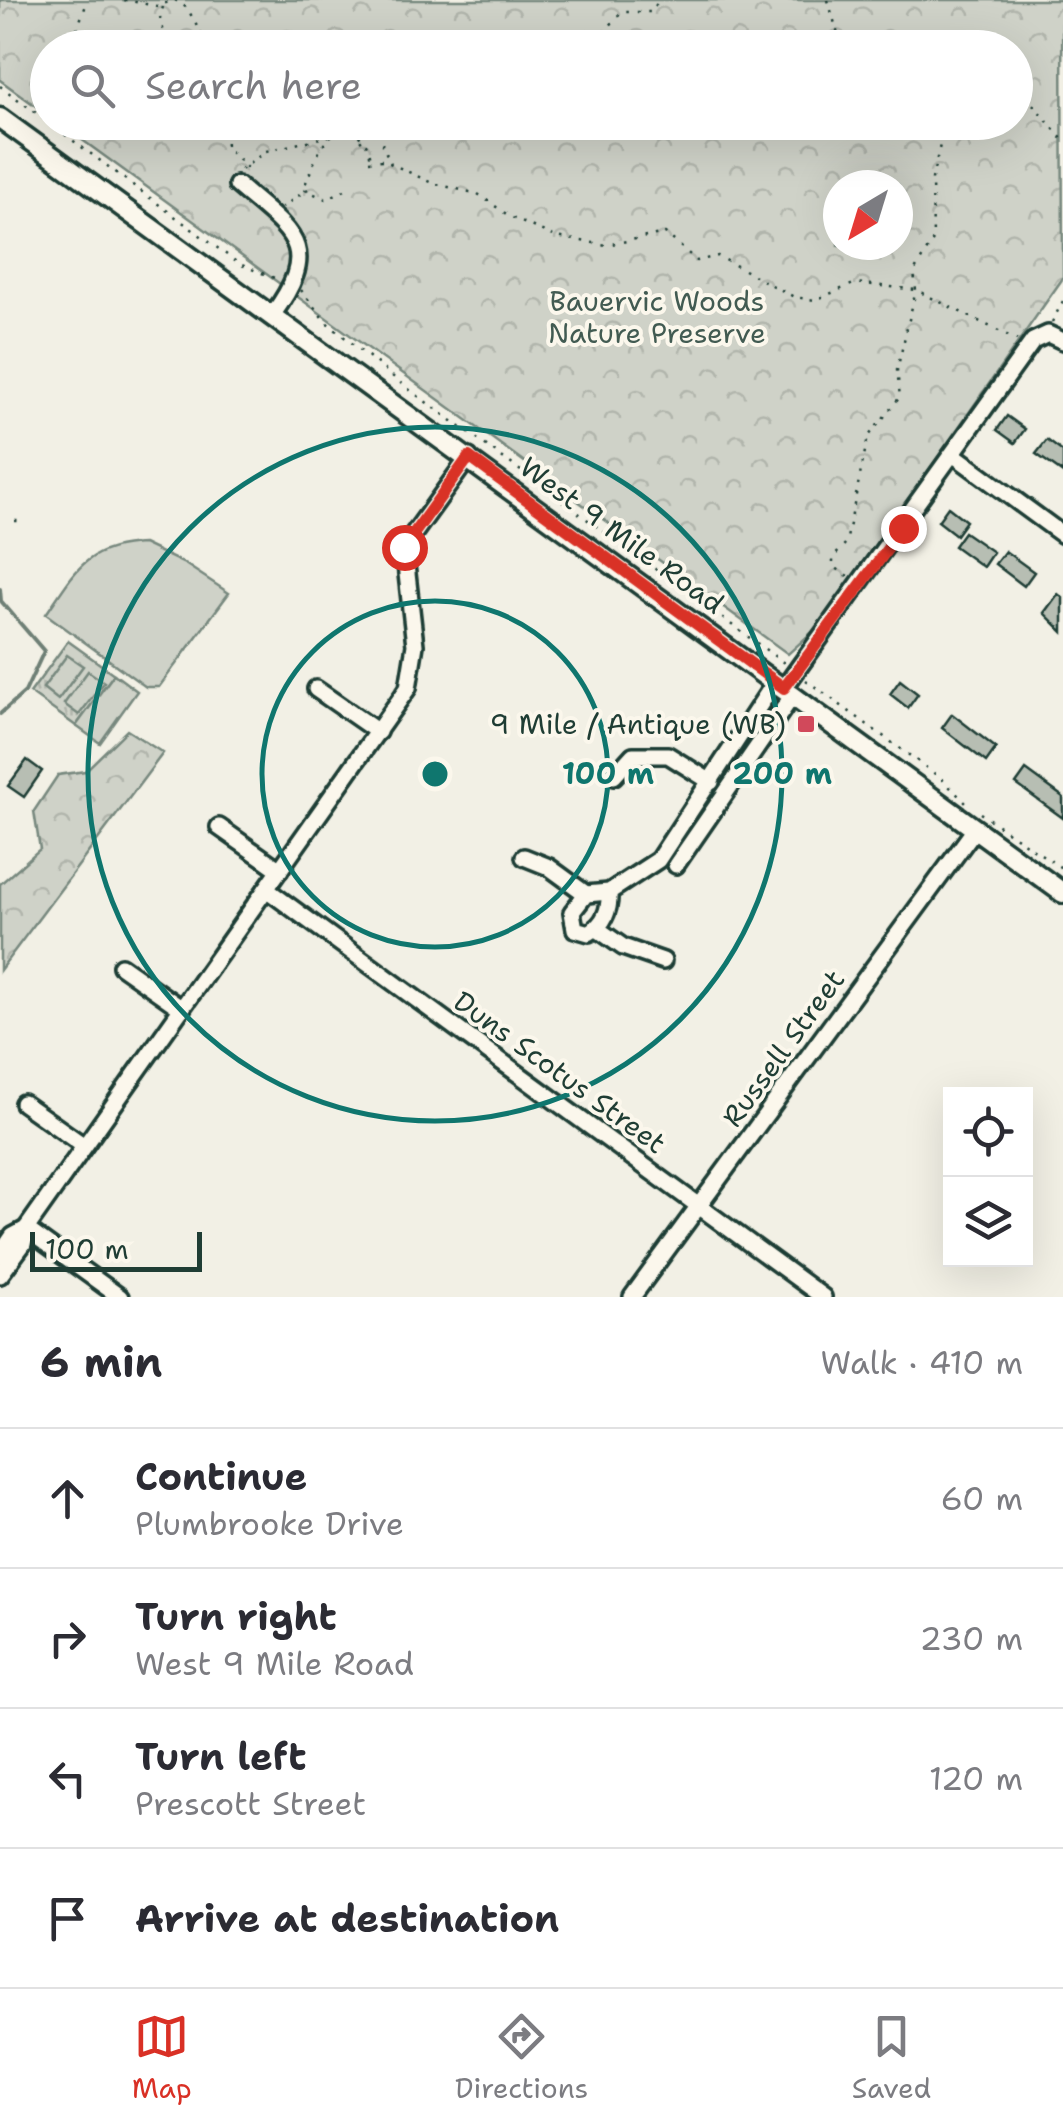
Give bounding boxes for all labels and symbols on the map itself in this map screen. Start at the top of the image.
north arrow [823,170,913,260]
park label: Bauervic Woods Nature Preserve [548,282,766,352]
street label: West 9 Mile Road [512,448,732,622]
route end [881,506,927,552]
route start [382,525,428,571]
place label: 9 Mile / Antique (WB) [490,705,786,743]
marker: 9 Mile / Antique (WB) [795,713,817,735]
text: 100 m [562,753,654,794]
text: 200 m [732,753,832,794]
centre of rings [417,756,453,792]
street label: Russell Street [713,962,853,1134]
street label: Duns Scotus Street [446,982,674,1162]
scale bar [30,1227,202,1272]

